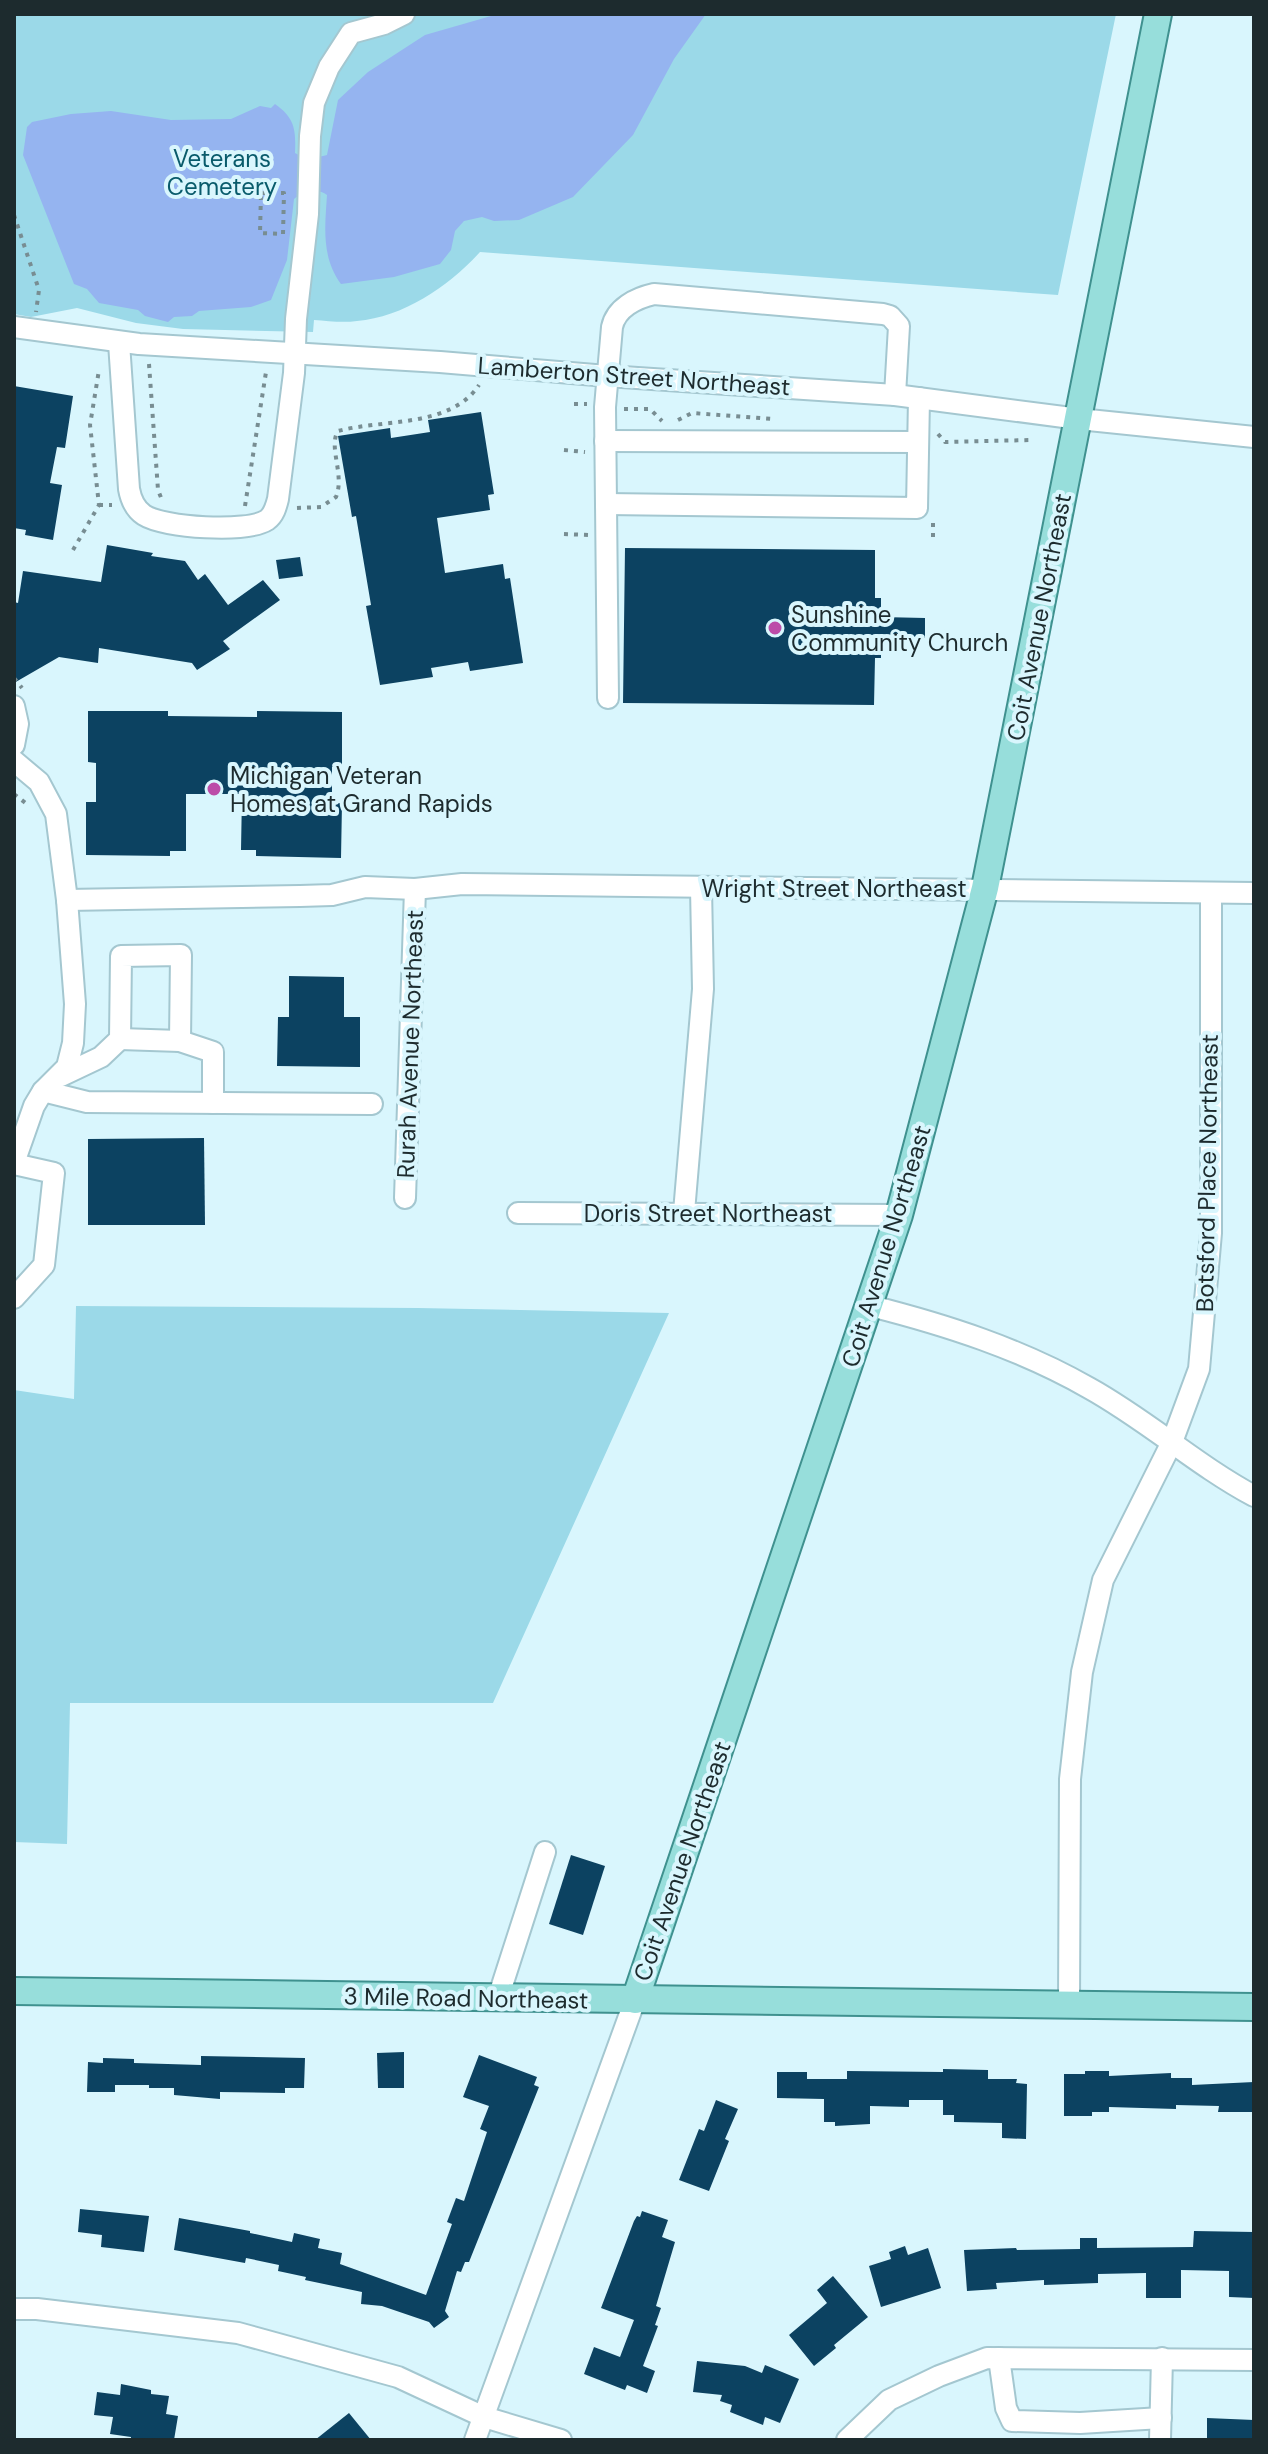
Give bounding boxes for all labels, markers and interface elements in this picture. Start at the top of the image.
park label: Veterans Cemetery [167,143,277,202]
street label: Lamberton Street Northeast [477,350,791,402]
street label: Coit Avenue Northeast [1000,491,1078,743]
place label: Sunshine Community Church [791,599,1008,658]
marker: Sunshine Community Church [766,619,784,637]
place label: Michigan Veteran Homes at Grand Rapids [230,760,493,819]
marker: Michigan Veteran Homes at Grand Rapids [205,780,223,798]
street label: Wright Street Northeast [701,873,967,904]
street label: Rurah Avenue Northeast [390,909,430,1179]
street label: Botsford Place Northeast [1189,1034,1225,1312]
street label: Coit Avenue Northeast [834,1121,938,1371]
street label: Doris Street Northeast [584,1198,832,1229]
street label: Coit Avenue Northeast [626,1737,738,1985]
street label: 3 Mile Road Northeast [343,1980,589,2016]

